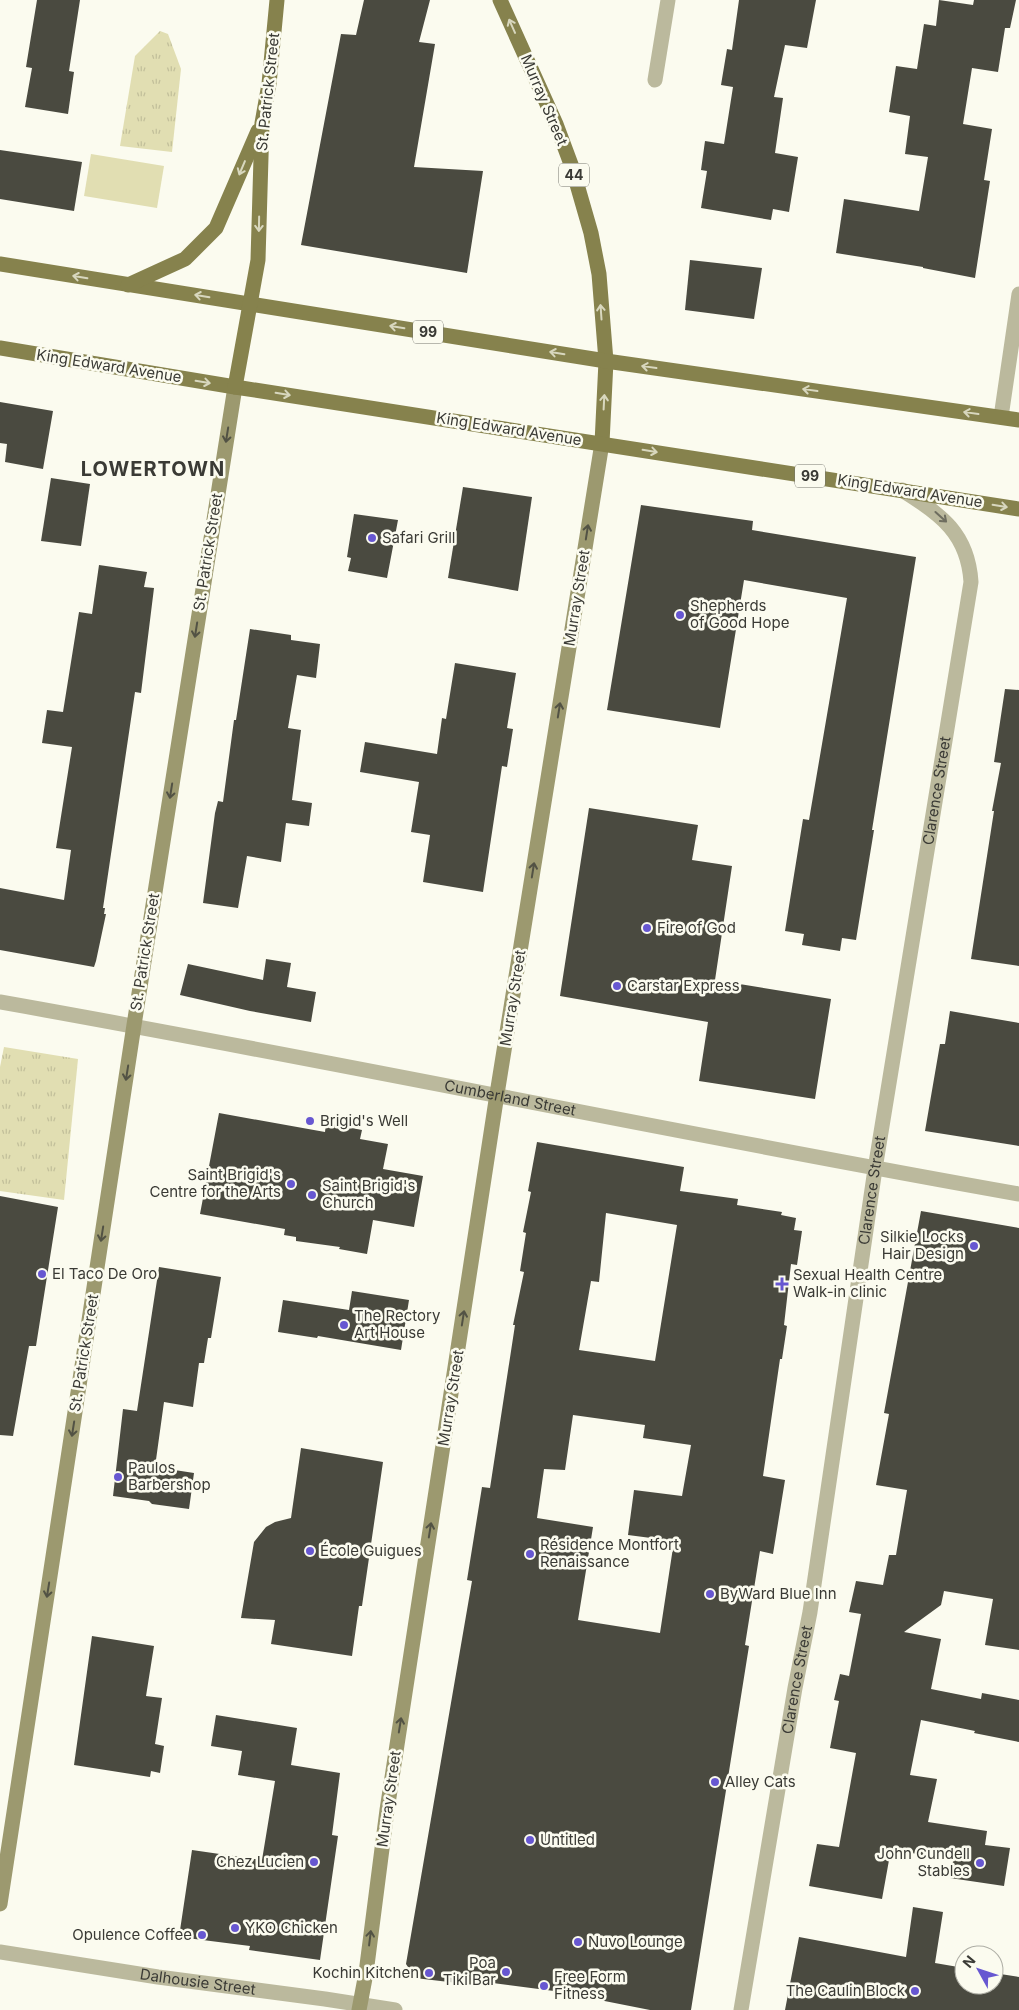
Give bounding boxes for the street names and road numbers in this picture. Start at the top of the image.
street label: St. Patrick Street [252,32,283,152]
street label: Murray Street [517,51,572,148]
road number: 44 [559,164,589,186]
road number: 99 [413,321,443,344]
street label: King Edward Avenue [35,345,183,386]
street label: King Edward Avenue [435,408,583,449]
road number: 99 [795,464,825,488]
street label: King Edward Avenue [836,470,984,511]
street label: St. Patrick Street [189,492,226,612]
street label: Murray Street [560,548,593,647]
street label: Clarence Street [918,735,955,846]
street label: St. Patrick Street [126,892,163,1012]
street label: Murray Street [496,948,529,1047]
street label: Cumberland Street [443,1076,578,1120]
street label: Clarence Street [854,1134,889,1246]
street label: St. Patrick Street [65,1293,102,1413]
street label: Murray Street [434,1348,467,1447]
street label: Clarence Street [777,1624,816,1735]
street label: Murray Street [372,1749,405,1848]
street label: Dalhousie Street [139,1964,257,1999]

